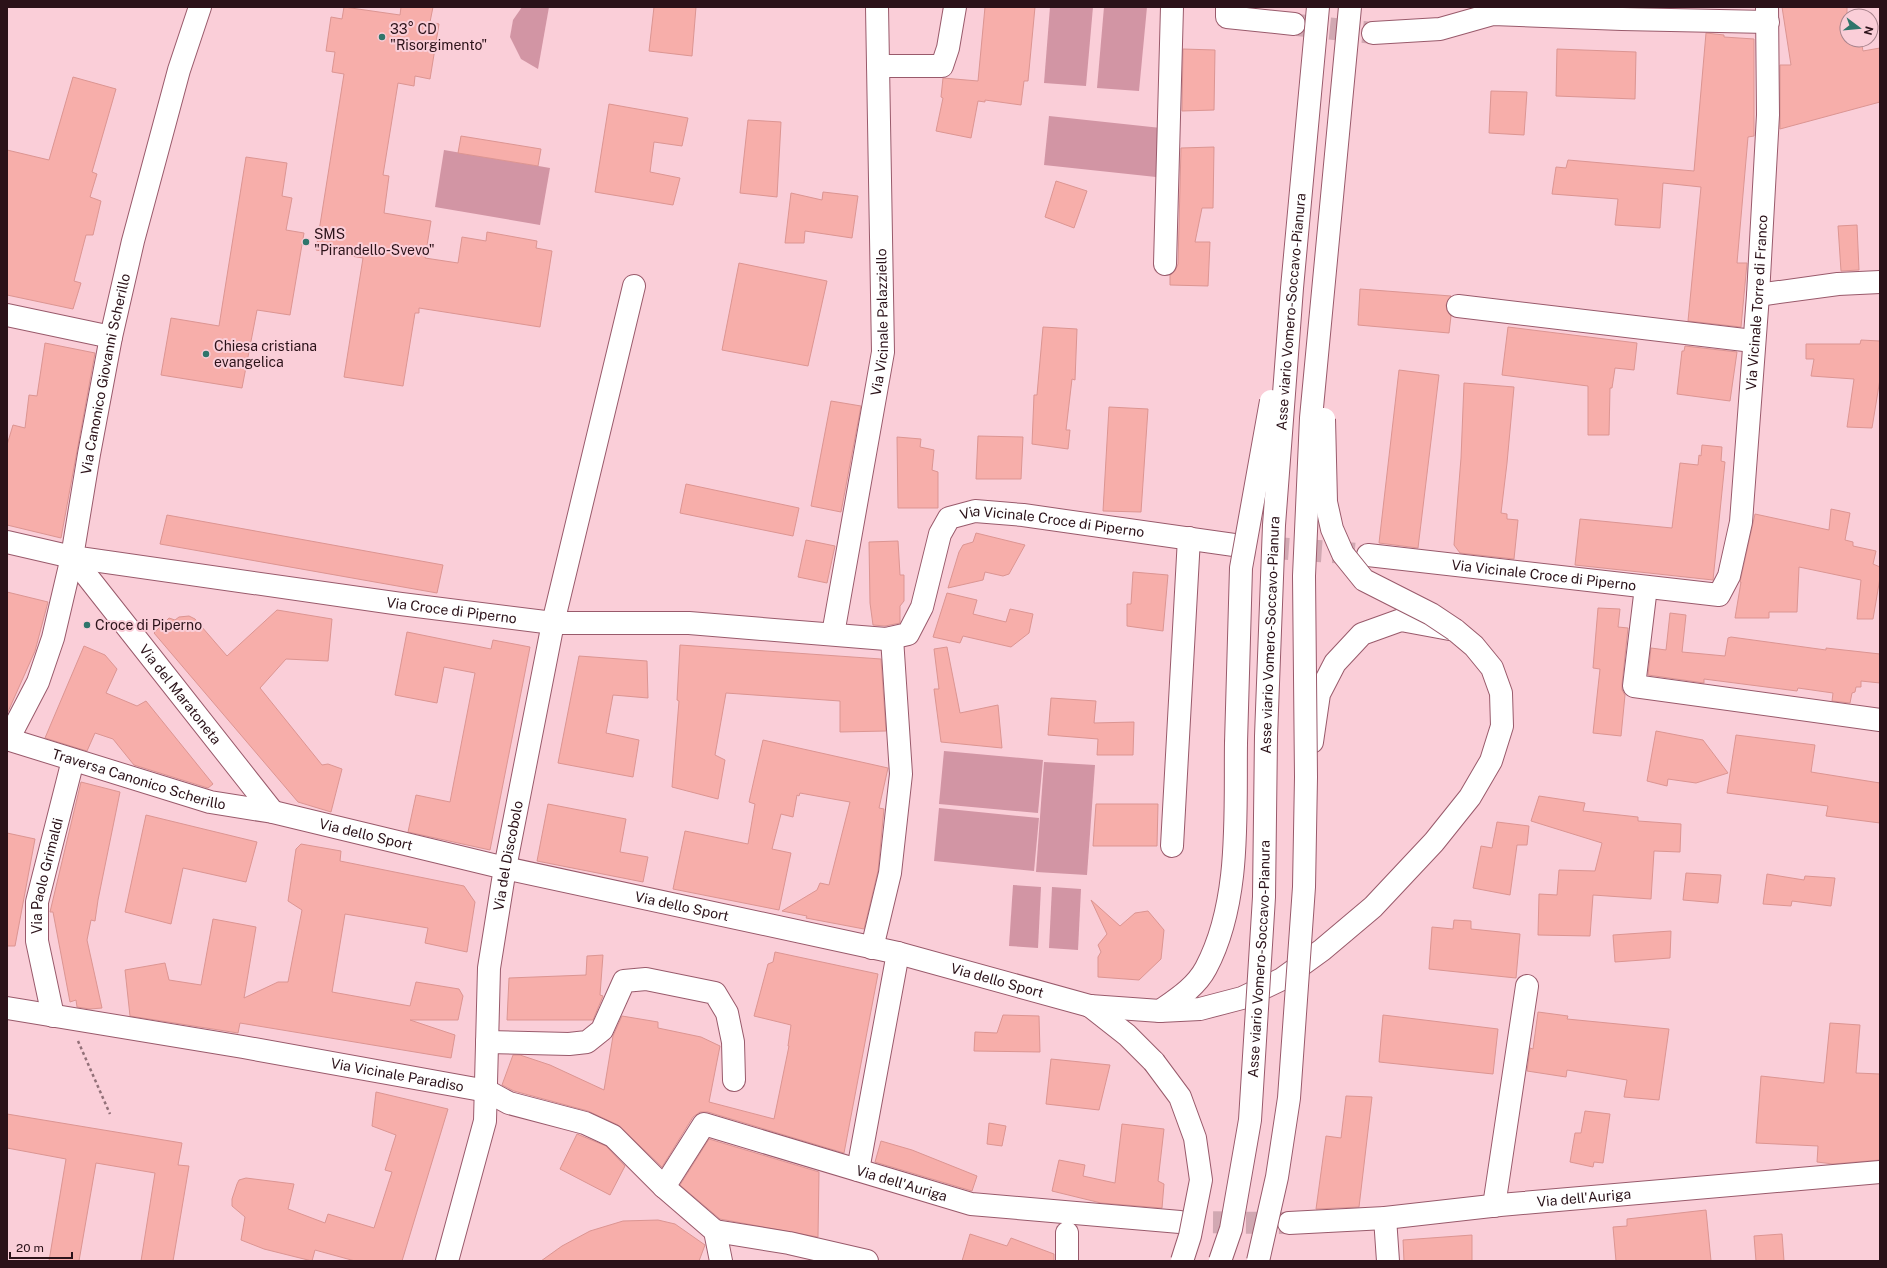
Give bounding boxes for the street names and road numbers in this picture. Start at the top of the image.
street label: Asse viario Vomero-Soccavo-Pianura [1273,192,1309,431]
street label: Via Vicinale Torre di Franco [1743,214,1770,391]
street label: Via Vicinale Palazziello [867,248,891,397]
street label: Via Canonico Giovanni Scherillo [78,272,133,476]
street label: Via Vicinale Croce di Piperno [958,503,1145,540]
street label: Asse viario Vomero-Soccavo-Pianura [1258,515,1283,754]
street label: Via Vicinale Croce di Piperno [1451,557,1637,594]
street label: Via Croce di Piperno [385,594,518,626]
street label: Via del Maratoneta [136,641,225,748]
street label: Traversa Canonico Scherillo [50,745,227,812]
street label: Via del Discobolo [490,799,526,912]
street label: Via dello Sport [318,815,414,853]
street label: Via Paolo Grimaldi [29,816,66,934]
street label: Asse viario Vomero-Soccavo-Pianura [1245,840,1273,1078]
street label: Via dello Sport [633,888,730,924]
street label: Via dello Sport [949,960,1045,1001]
street label: Via Vicinale Paradiso [329,1055,465,1095]
street label: Via dell'Auriga [854,1162,949,1204]
street label: Via dell'Auriga [1536,1186,1632,1210]

